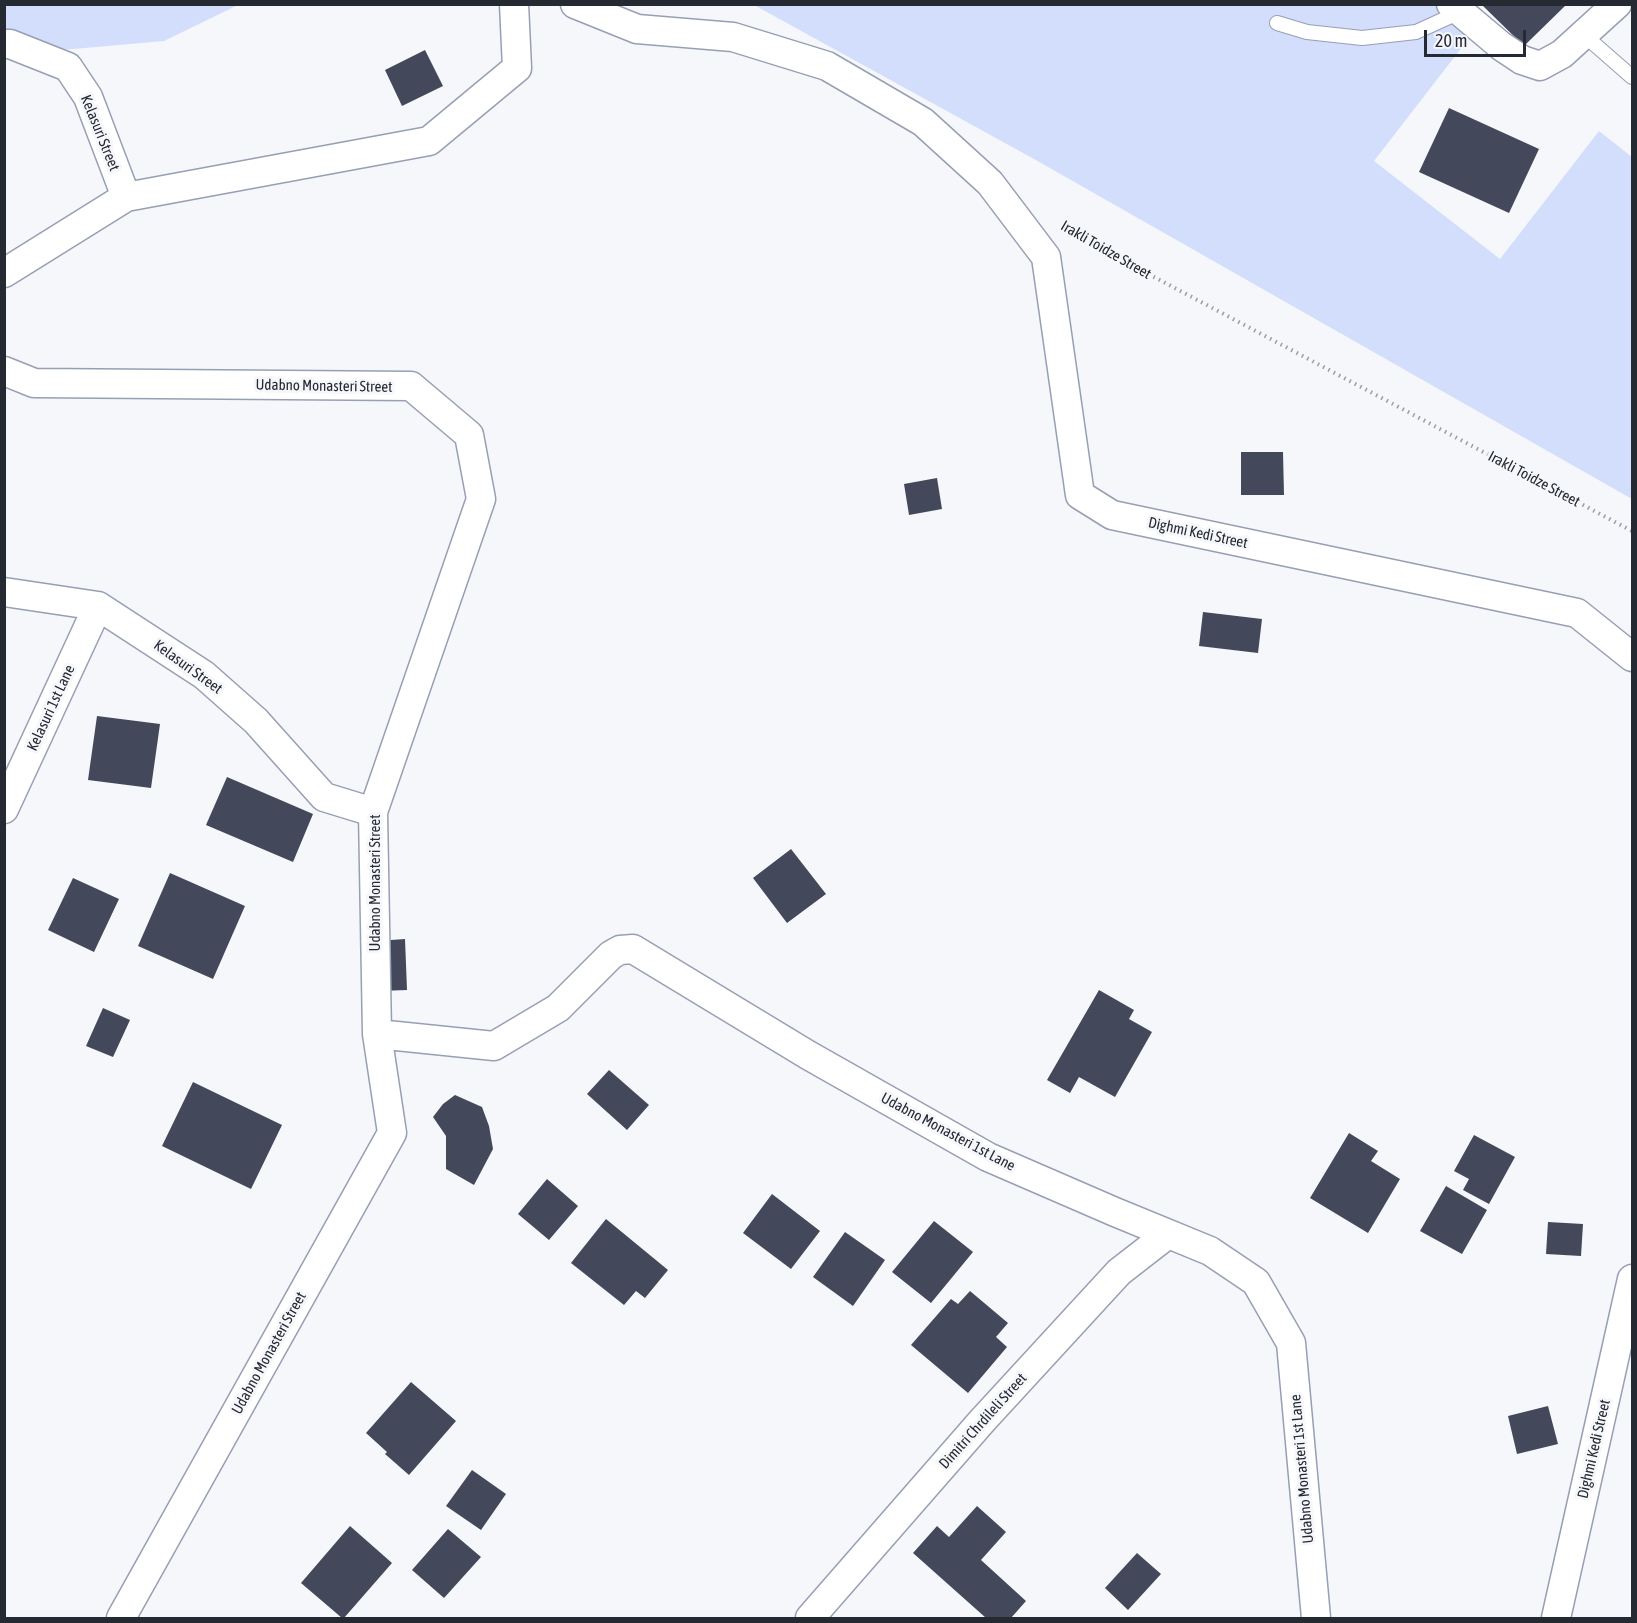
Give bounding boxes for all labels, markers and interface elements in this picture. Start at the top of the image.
scale bar [1427,18,1529,56]
text: 20 m [1435,30,1467,51]
street label: Kelasuri Street [77,92,123,174]
street label: Irakli Toidze Street [1058,217,1154,283]
street label: Udabno Monasteri Street [255,376,393,396]
street label: Irakli Toidze Street [1485,447,1583,511]
street label: Dighmi Kedi Street [1147,514,1249,552]
street label: Kelasuri Street [150,636,226,698]
street label: Kelasuri 1st Lane [23,662,79,754]
street label: Udabno Monasteri Street [366,815,384,951]
street label: Udabno Monasteri 1st Lane [878,1089,1018,1175]
street label: Udabno Monasteri Street [228,1289,310,1417]
street label: Dimitri Chrdileli Street [935,1370,1031,1472]
street label: Udabno Monasteri 1st Lane [1287,1394,1317,1544]
street label: Dighmi Kedi Street [1574,1398,1614,1500]

